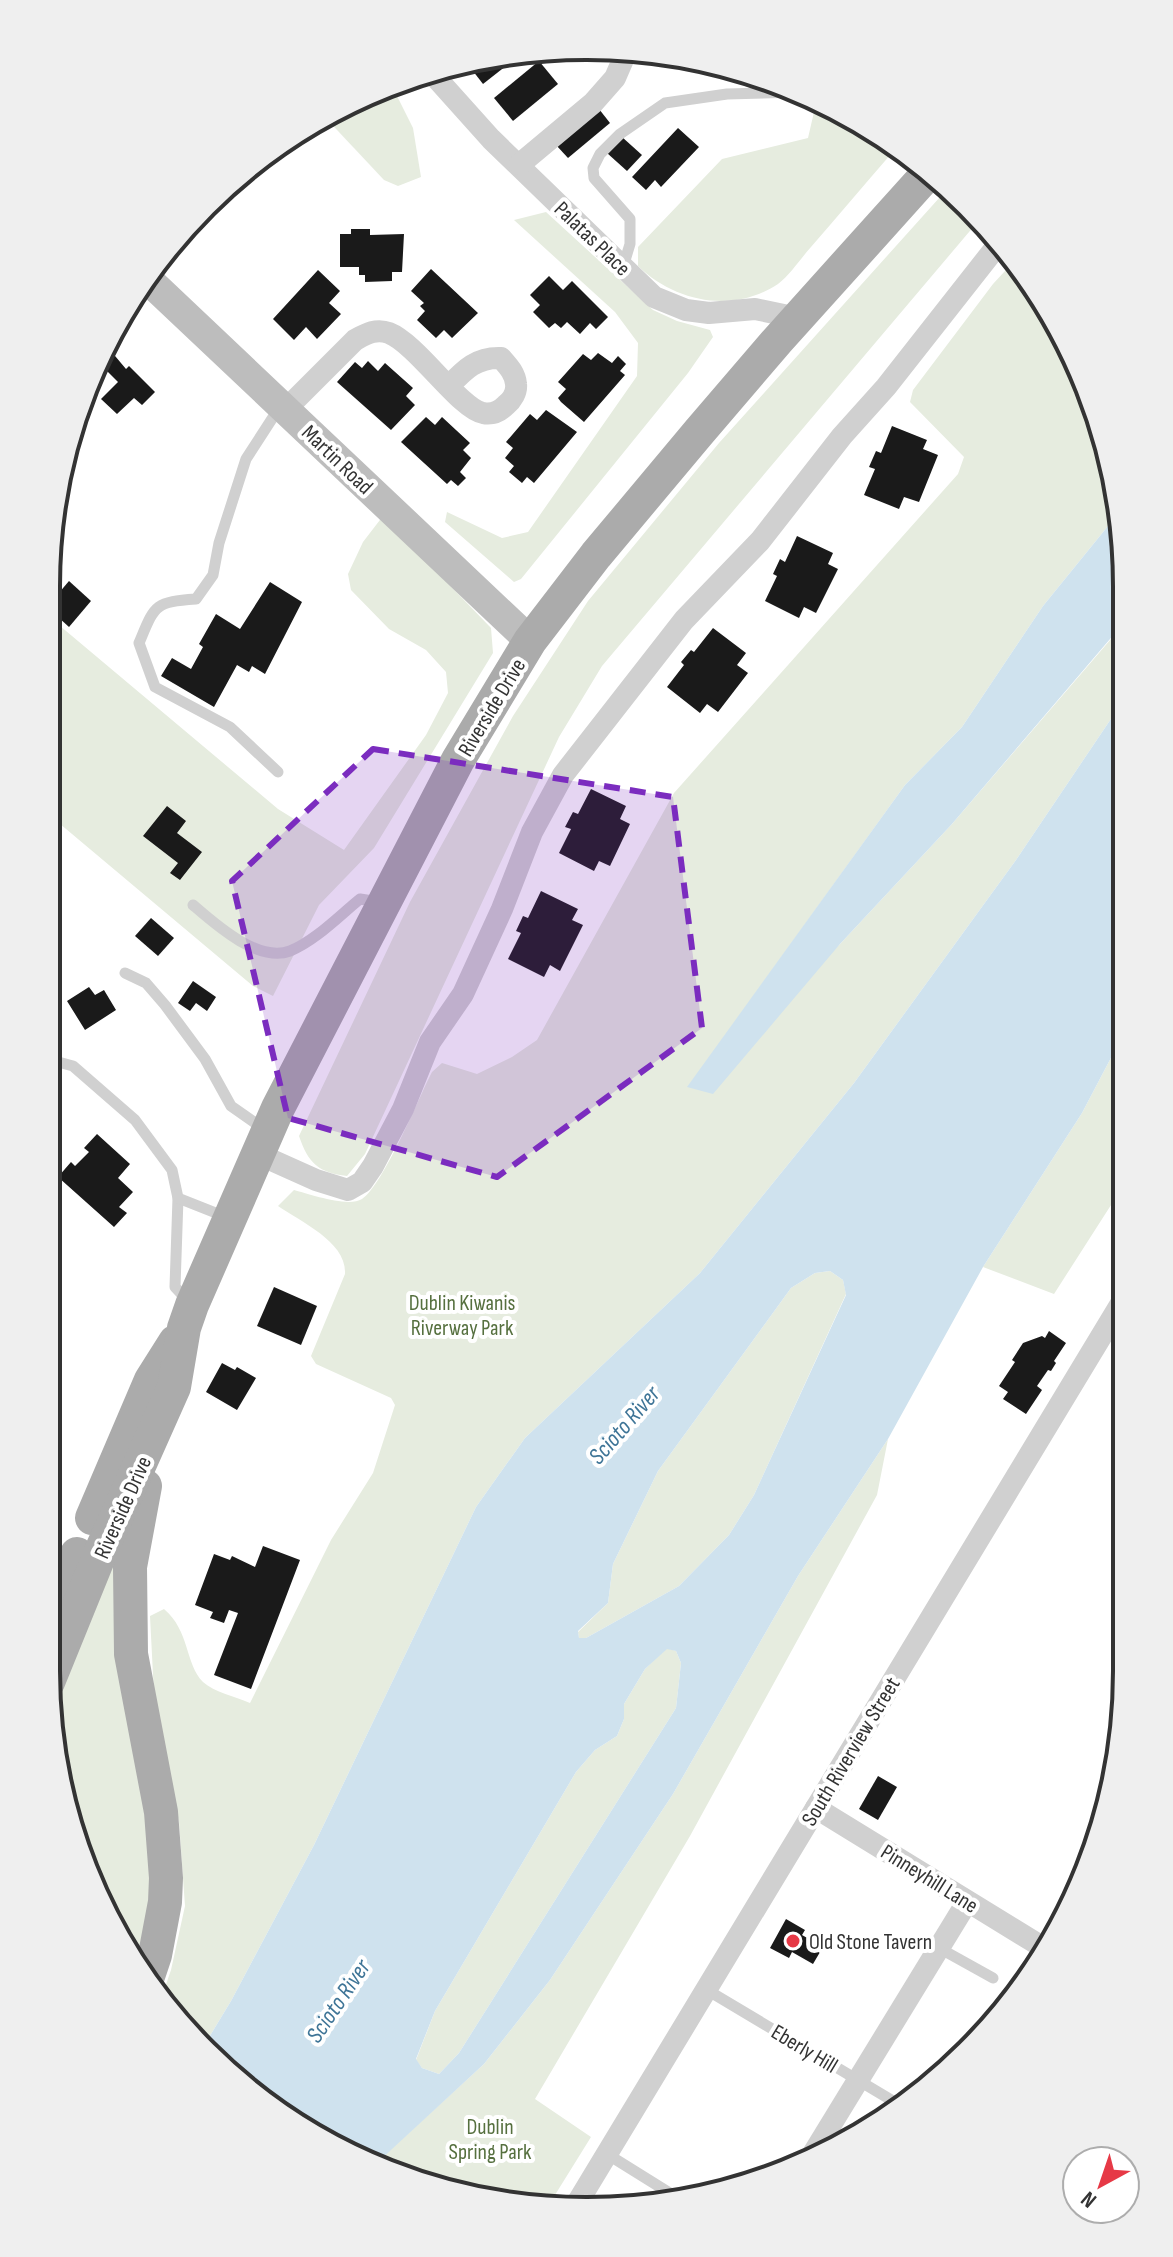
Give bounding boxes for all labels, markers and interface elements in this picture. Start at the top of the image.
street label: Palatas Place [548,196,636,282]
street label: Martin Road [296,420,378,501]
street label: Riverside Drive [453,654,532,762]
park label: Dublin Kiwanis Riverway Park [409,1290,515,1342]
water label: Scioto River [583,1379,667,1470]
street label: Riverside Drive [89,1452,158,1563]
street label: South Riverview Street [796,1672,907,1831]
street label: Pinneyhill Lane [876,1839,983,1920]
place label: Old Stone Tavern [809,1929,932,1956]
marker: Old Stone Tavern [784,1932,802,1950]
water label: Scioto River [300,1953,377,2048]
street label: Eberly Hill [766,2019,842,2080]
park label: Dublin Spring Park [449,2114,532,2166]
north arrow [1061,2145,1141,2225]
text: N [1076,2185,1102,2213]

